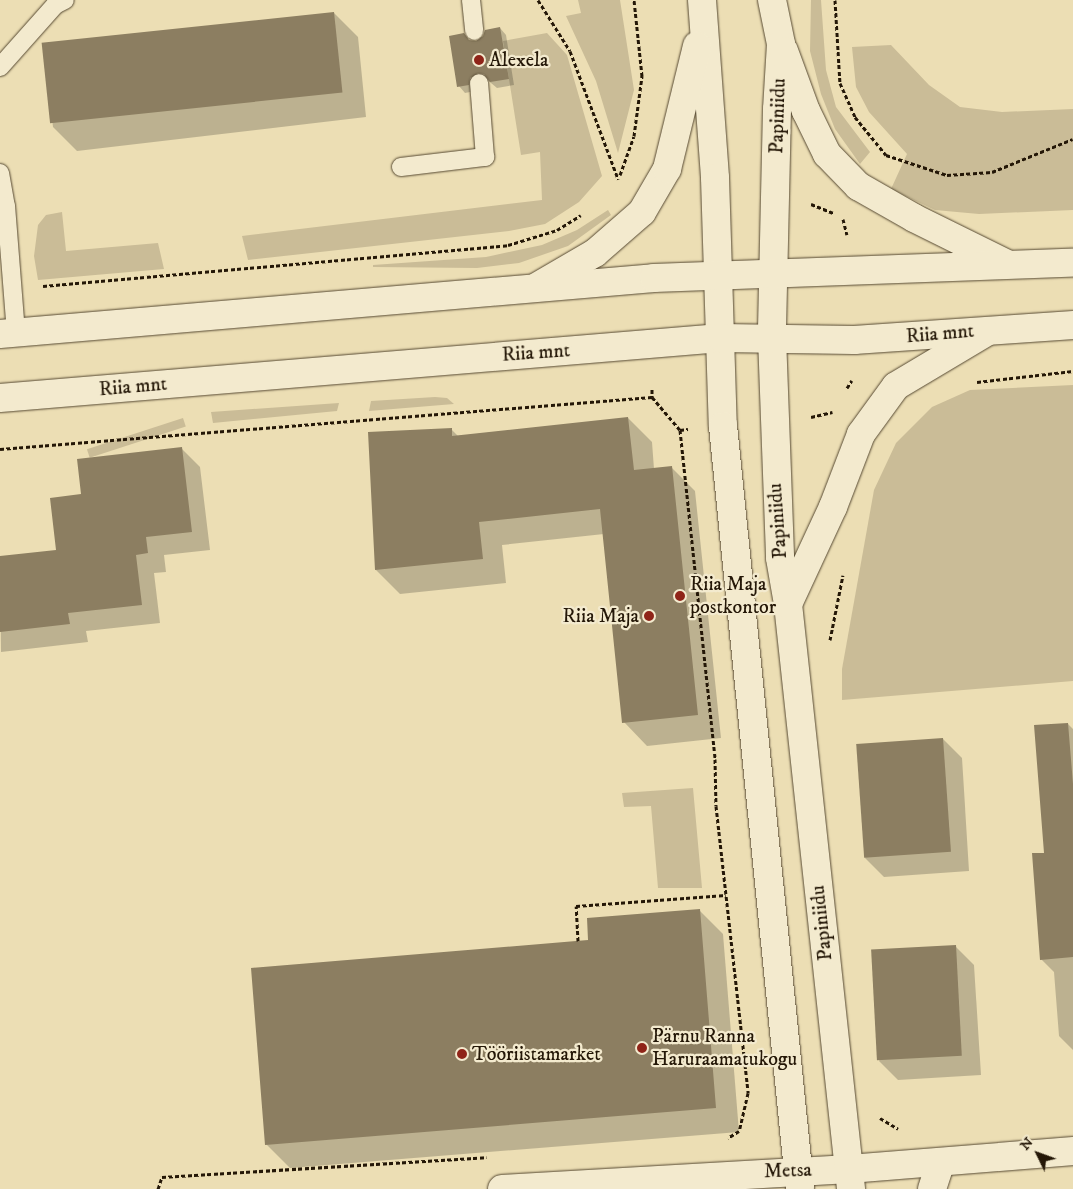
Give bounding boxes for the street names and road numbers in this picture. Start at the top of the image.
street label: Papiniidu [765,78,791,154]
street label: Riia mnt [905,319,975,349]
street label: Riia mnt [501,339,571,367]
street label: Riia mnt [98,372,168,402]
street label: Papiniidu [763,482,793,560]
street label: Papiniidu [806,884,838,962]
street label: Metsa [764,1158,812,1184]

